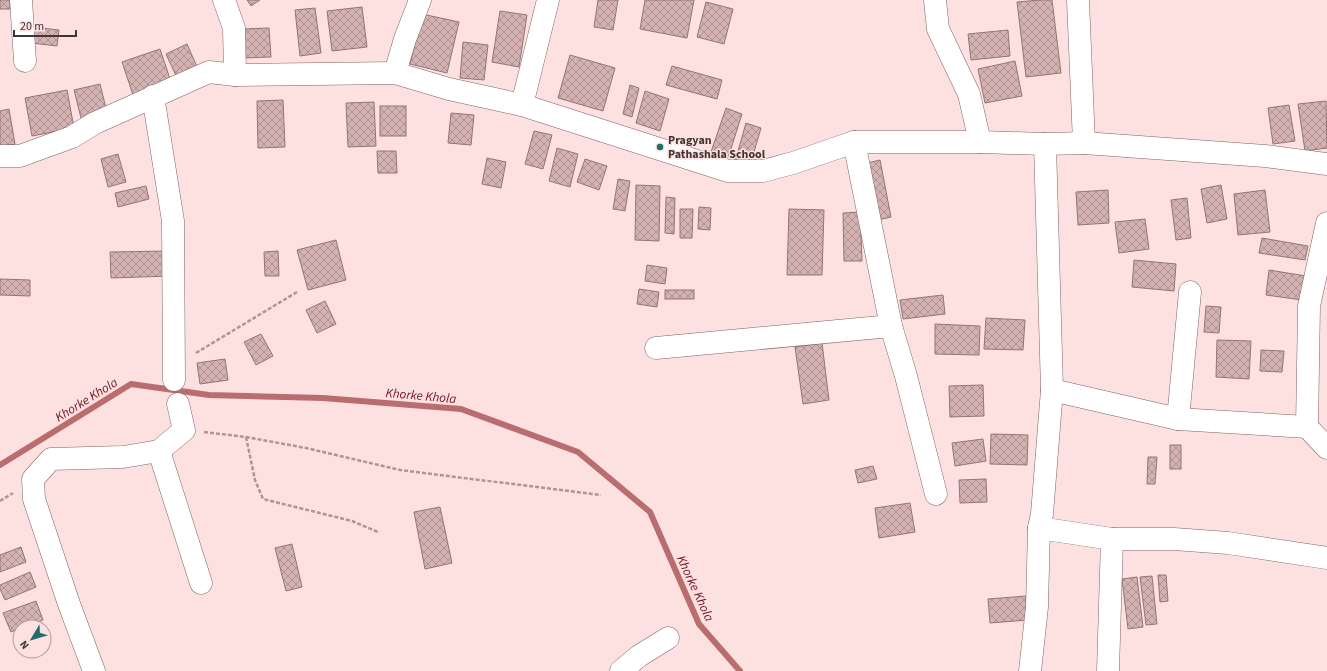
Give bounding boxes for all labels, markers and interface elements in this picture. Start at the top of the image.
scale bar [14,12,76,38]
text: 20 m [20,18,44,35]
place label: Pragyan Pathashala School [668,132,766,163]
marker: Pragyan Pathashala School [655,142,665,152]
water label: Khorke Khola [52,373,121,426]
water label: Khorke Khola [385,384,457,408]
water label: Khorke Khola [672,553,718,624]
north arrow [12,619,52,659]
text: N [16,637,33,652]

